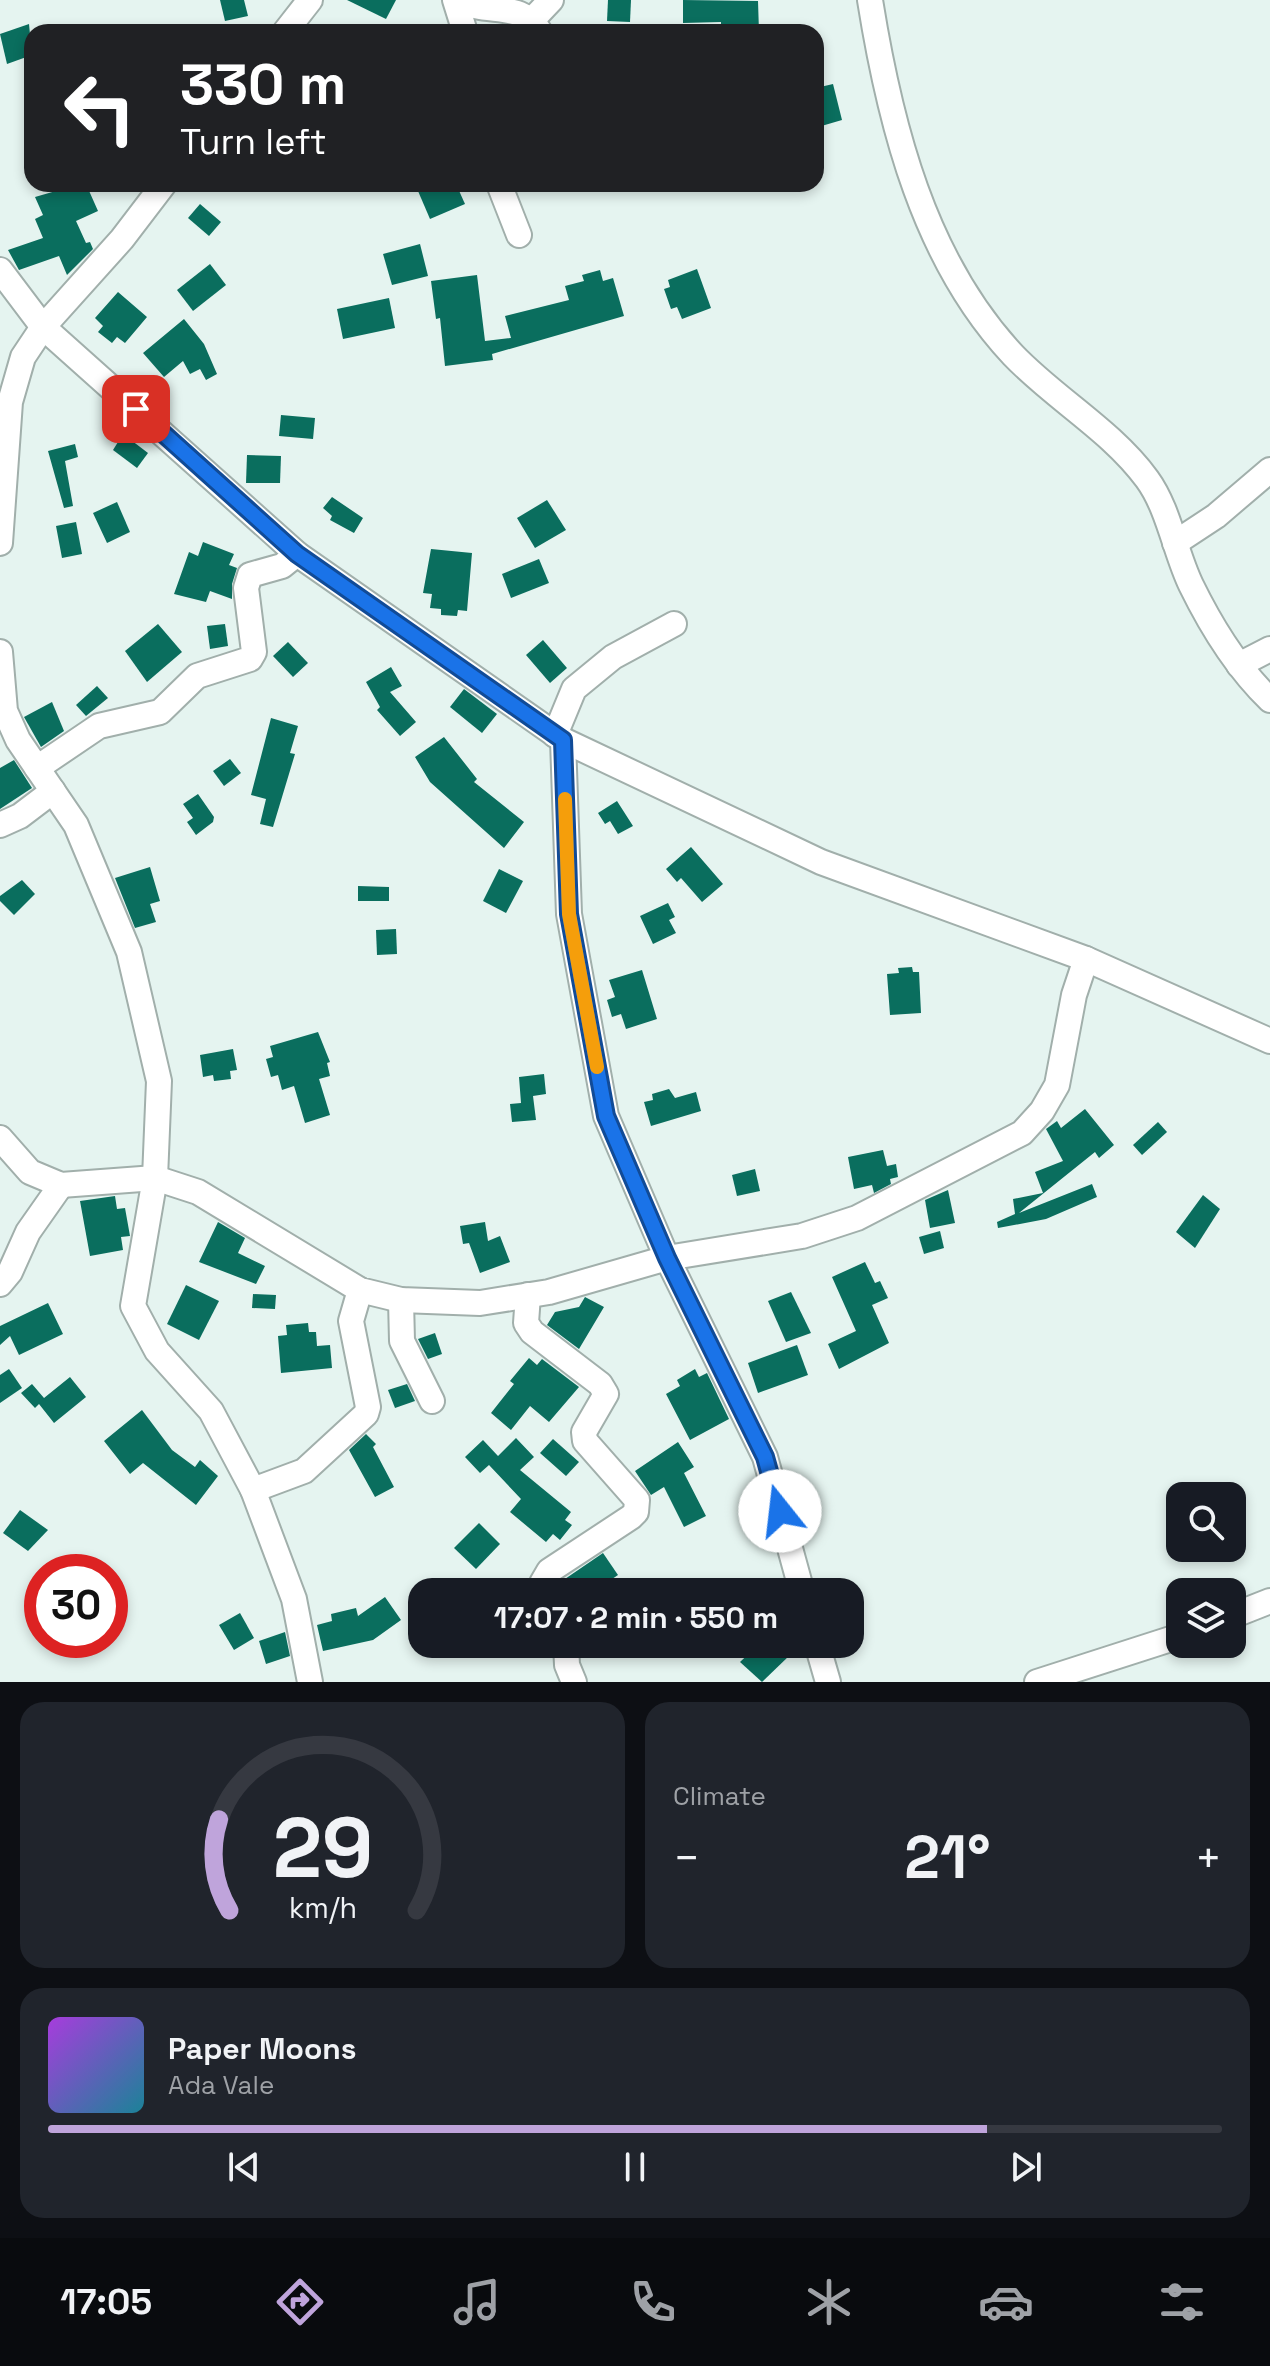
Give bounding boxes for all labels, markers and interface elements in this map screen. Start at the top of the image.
text: 330 m [180,49,346,120]
icon: left [48,56,152,160]
text: Turn left [180,119,327,165]
pin [102,375,170,443]
icon: arrive [114,387,158,431]
position arrow [738,1469,822,1553]
map controls [1166,1482,1246,1658]
button: search [1166,1482,1246,1562]
speed limit sign: 30 [24,1554,128,1658]
button: layers [1166,1578,1246,1658]
text: 17:07 · 2 min · 550 m [494,1598,778,1637]
text: Climate [673,1779,766,1813]
text: 29 [272,1795,373,1901]
text: 21° [904,1819,991,1896]
text: − [673,1830,700,1886]
text: + [1195,1830,1222,1886]
text: km/h [288,1890,357,1926]
text: Paper Moons [168,2029,357,2068]
text: Ada Vale [168,2068,274,2102]
icon: previous [222,2145,266,2189]
icon: pause [613,2145,657,2189]
icon: next [1004,2145,1048,2189]
icon: directions [272,2274,328,2330]
icon: music [449,2274,505,2330]
icon: phone [625,2274,681,2330]
icon: climate [801,2274,857,2330]
icon: car [978,2274,1034,2330]
icon: filters [1154,2274,1210,2330]
text: 17:05 [60,2279,152,2325]

